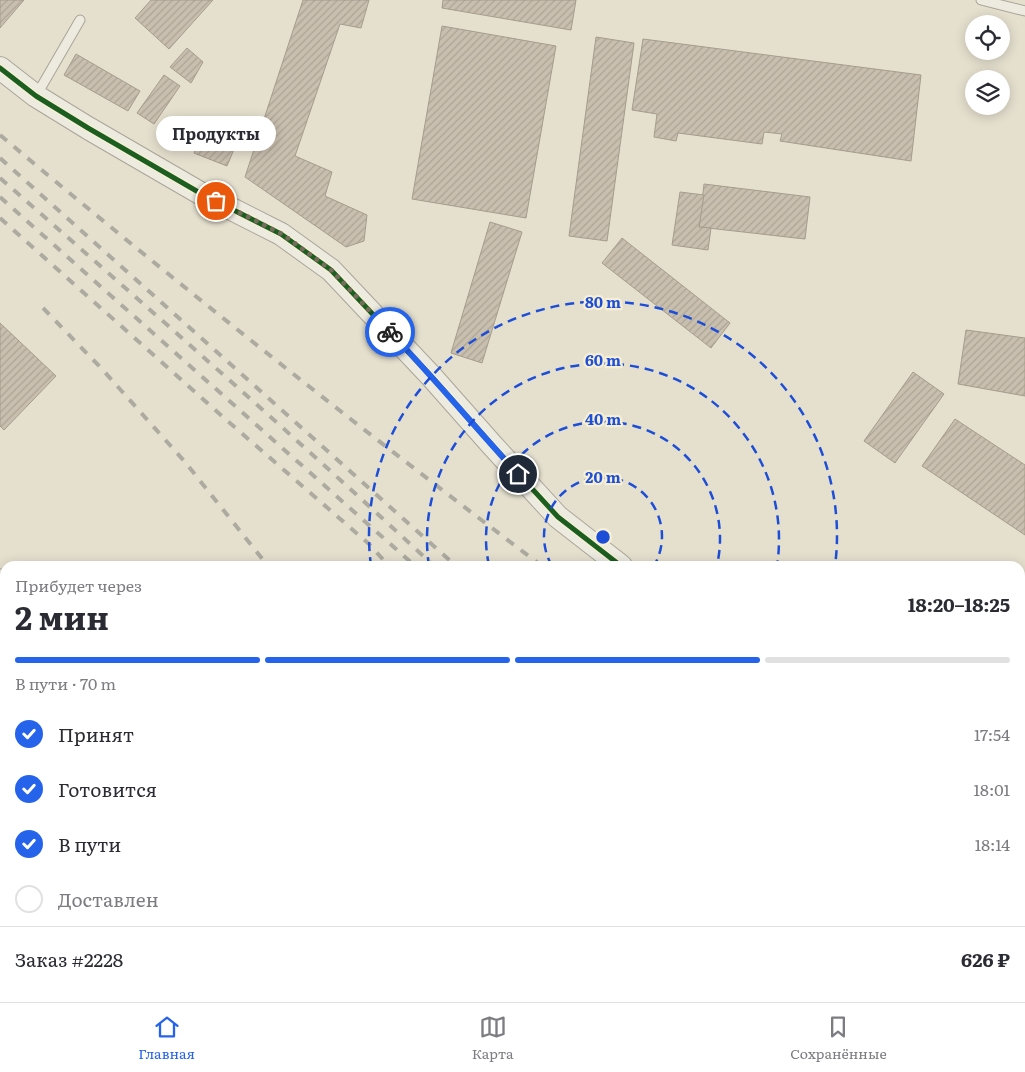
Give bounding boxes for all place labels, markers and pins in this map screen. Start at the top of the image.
callout: Продукты [156,116,276,151]
pin [195,180,237,222]
pin [497,453,539,495]
centre of rings [594,528,612,546]

